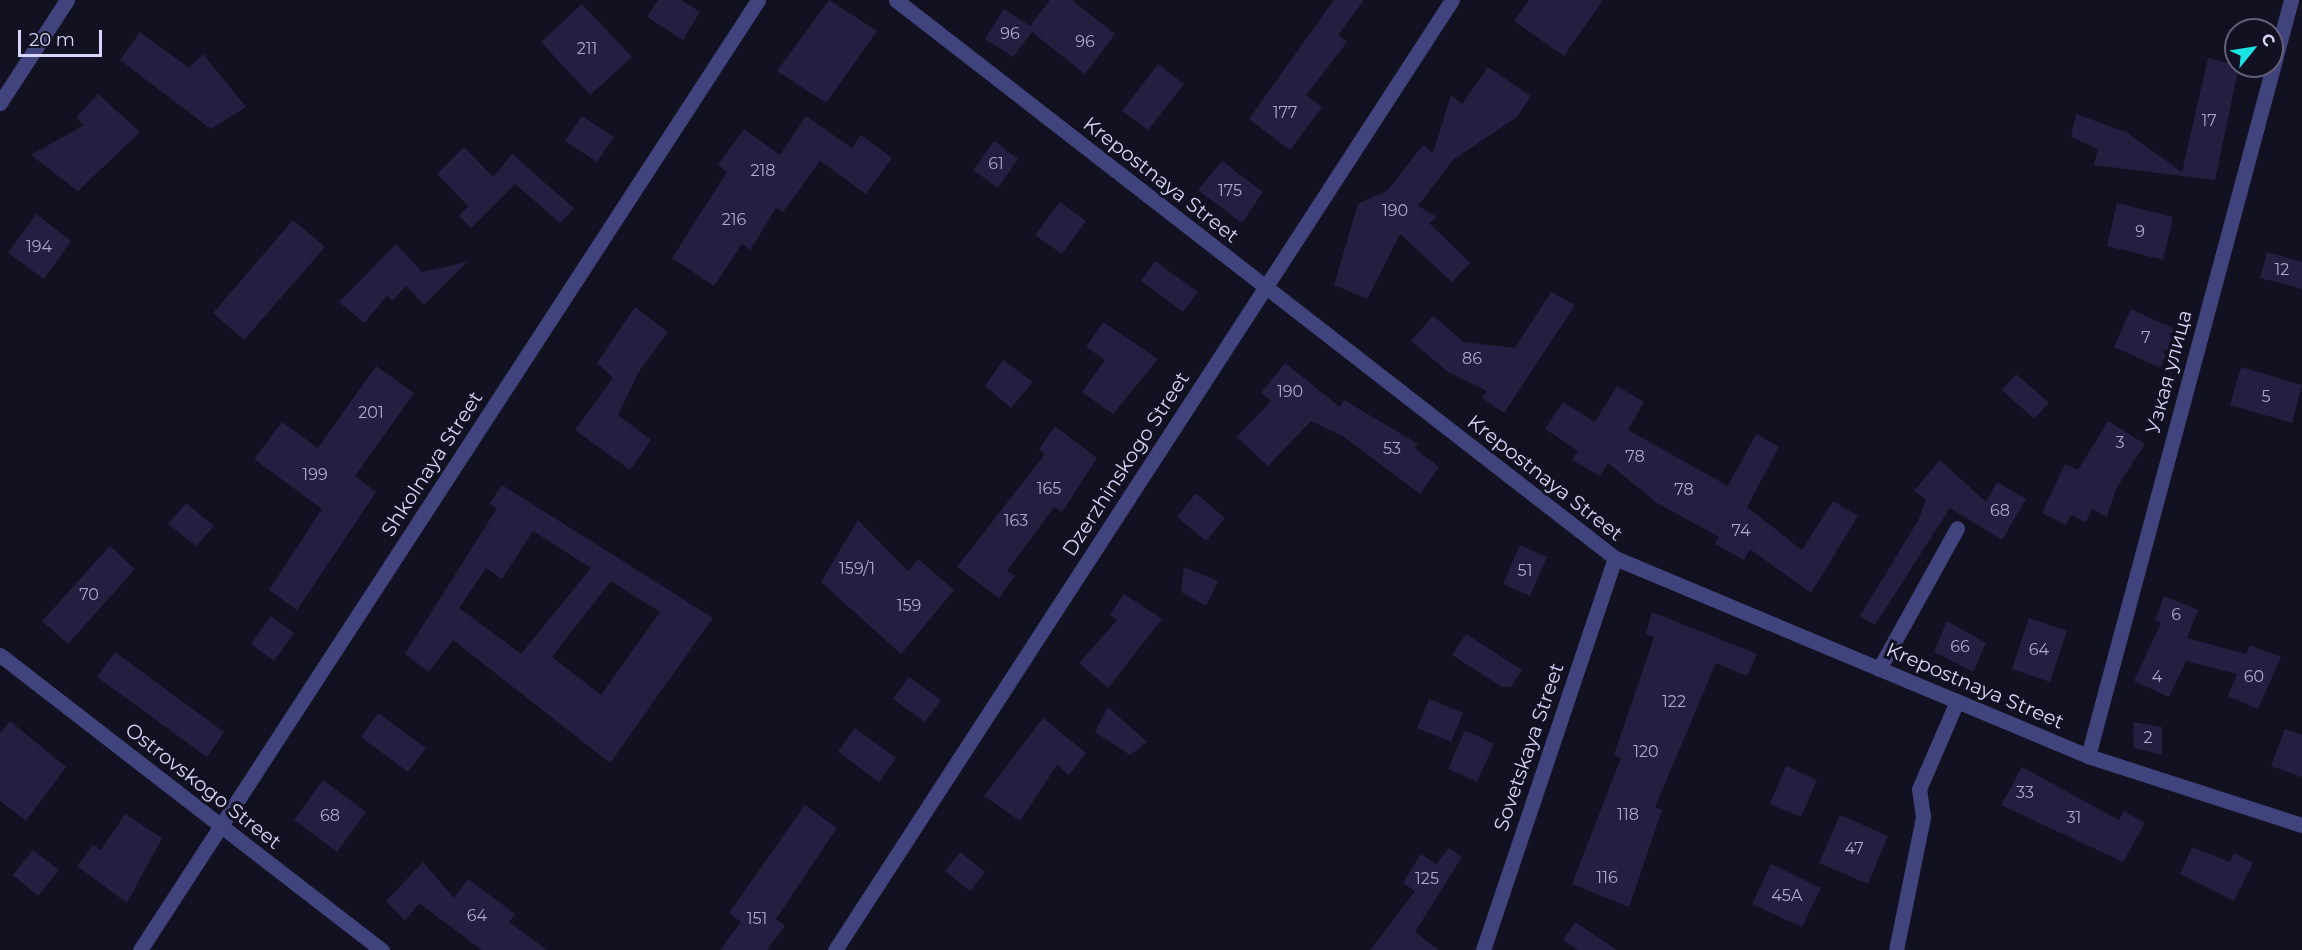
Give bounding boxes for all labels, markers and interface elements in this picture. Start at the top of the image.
scale bar [21,18,105,56]
north arrow [2224,18,2284,78]
house number: 96 [1000,24,1020,44]
text: 20 m [29,29,75,51]
text: С [2257,30,2279,50]
house number: 96 [1075,32,1095,52]
house number: 211 [577,39,597,59]
house number: 177 [1273,103,1297,123]
house number: 17 [2201,111,2217,131]
street label: Krepostnaya Street [1078,112,1244,248]
house number: 61 [988,154,1004,174]
house number: 218 [750,161,776,181]
house number: 175 [1218,181,1242,201]
house number: 190 [1382,201,1408,221]
house number: 216 [722,210,746,230]
house number: 9 [2135,222,2145,242]
house number: 194 [26,237,52,257]
house number: 12 [2275,260,2289,280]
street label: Узкая улица [2141,307,2197,437]
house number: 7 [2141,328,2151,348]
house number: 86 [1462,349,1482,369]
street label: Dzerzhinskogo Street [1057,367,1195,561]
house number: 190 [1277,382,1303,402]
street label: Shkolnaya Street [376,387,488,541]
house number: 5 [2261,387,2271,407]
house number: 201 [358,403,384,423]
street label: Krepostnaya Street [1462,410,1628,546]
house number: 3 [2115,433,2125,453]
house number: 53 [1383,439,1401,459]
house number: 78 [1625,447,1645,467]
house number: 199 [302,465,328,485]
house number: 165 [1037,479,1061,499]
house number: 78 [1674,480,1694,500]
house number: 68 [1990,501,2010,521]
house number: 163 [1004,511,1028,531]
house number: 74 [1732,521,1750,541]
house number: 159/1 [839,559,875,579]
house number: 51 [1518,561,1532,581]
house number: 70 [79,585,99,605]
house number: 159 [897,596,921,616]
house number: 6 [2171,605,2181,625]
house number: 66 [1950,637,1970,657]
street label: Krepostnaya Street [1883,638,2067,734]
house number: 64 [2029,640,2049,660]
street label: Sovetskaya Street [1489,660,1569,834]
house number: 4 [2152,667,2162,687]
house number: 60 [2244,667,2264,687]
house number: 122 [1662,692,1686,712]
street label: Ostrovskogo Street [120,718,286,854]
house number: 2 [2143,728,2153,748]
house number: 120 [1633,742,1659,762]
house number: 33 [2016,783,2034,803]
house number: 118 [1617,805,1639,825]
house number: 68 [320,806,340,826]
house number: 31 [2067,808,2081,828]
house number: 47 [1844,839,1864,859]
house number: 116 [1596,868,1618,888]
house number: 125 [1415,869,1439,889]
house number: 45А [1771,886,1803,906]
house number: 64 [467,906,487,926]
house number: 151 [747,909,767,929]

